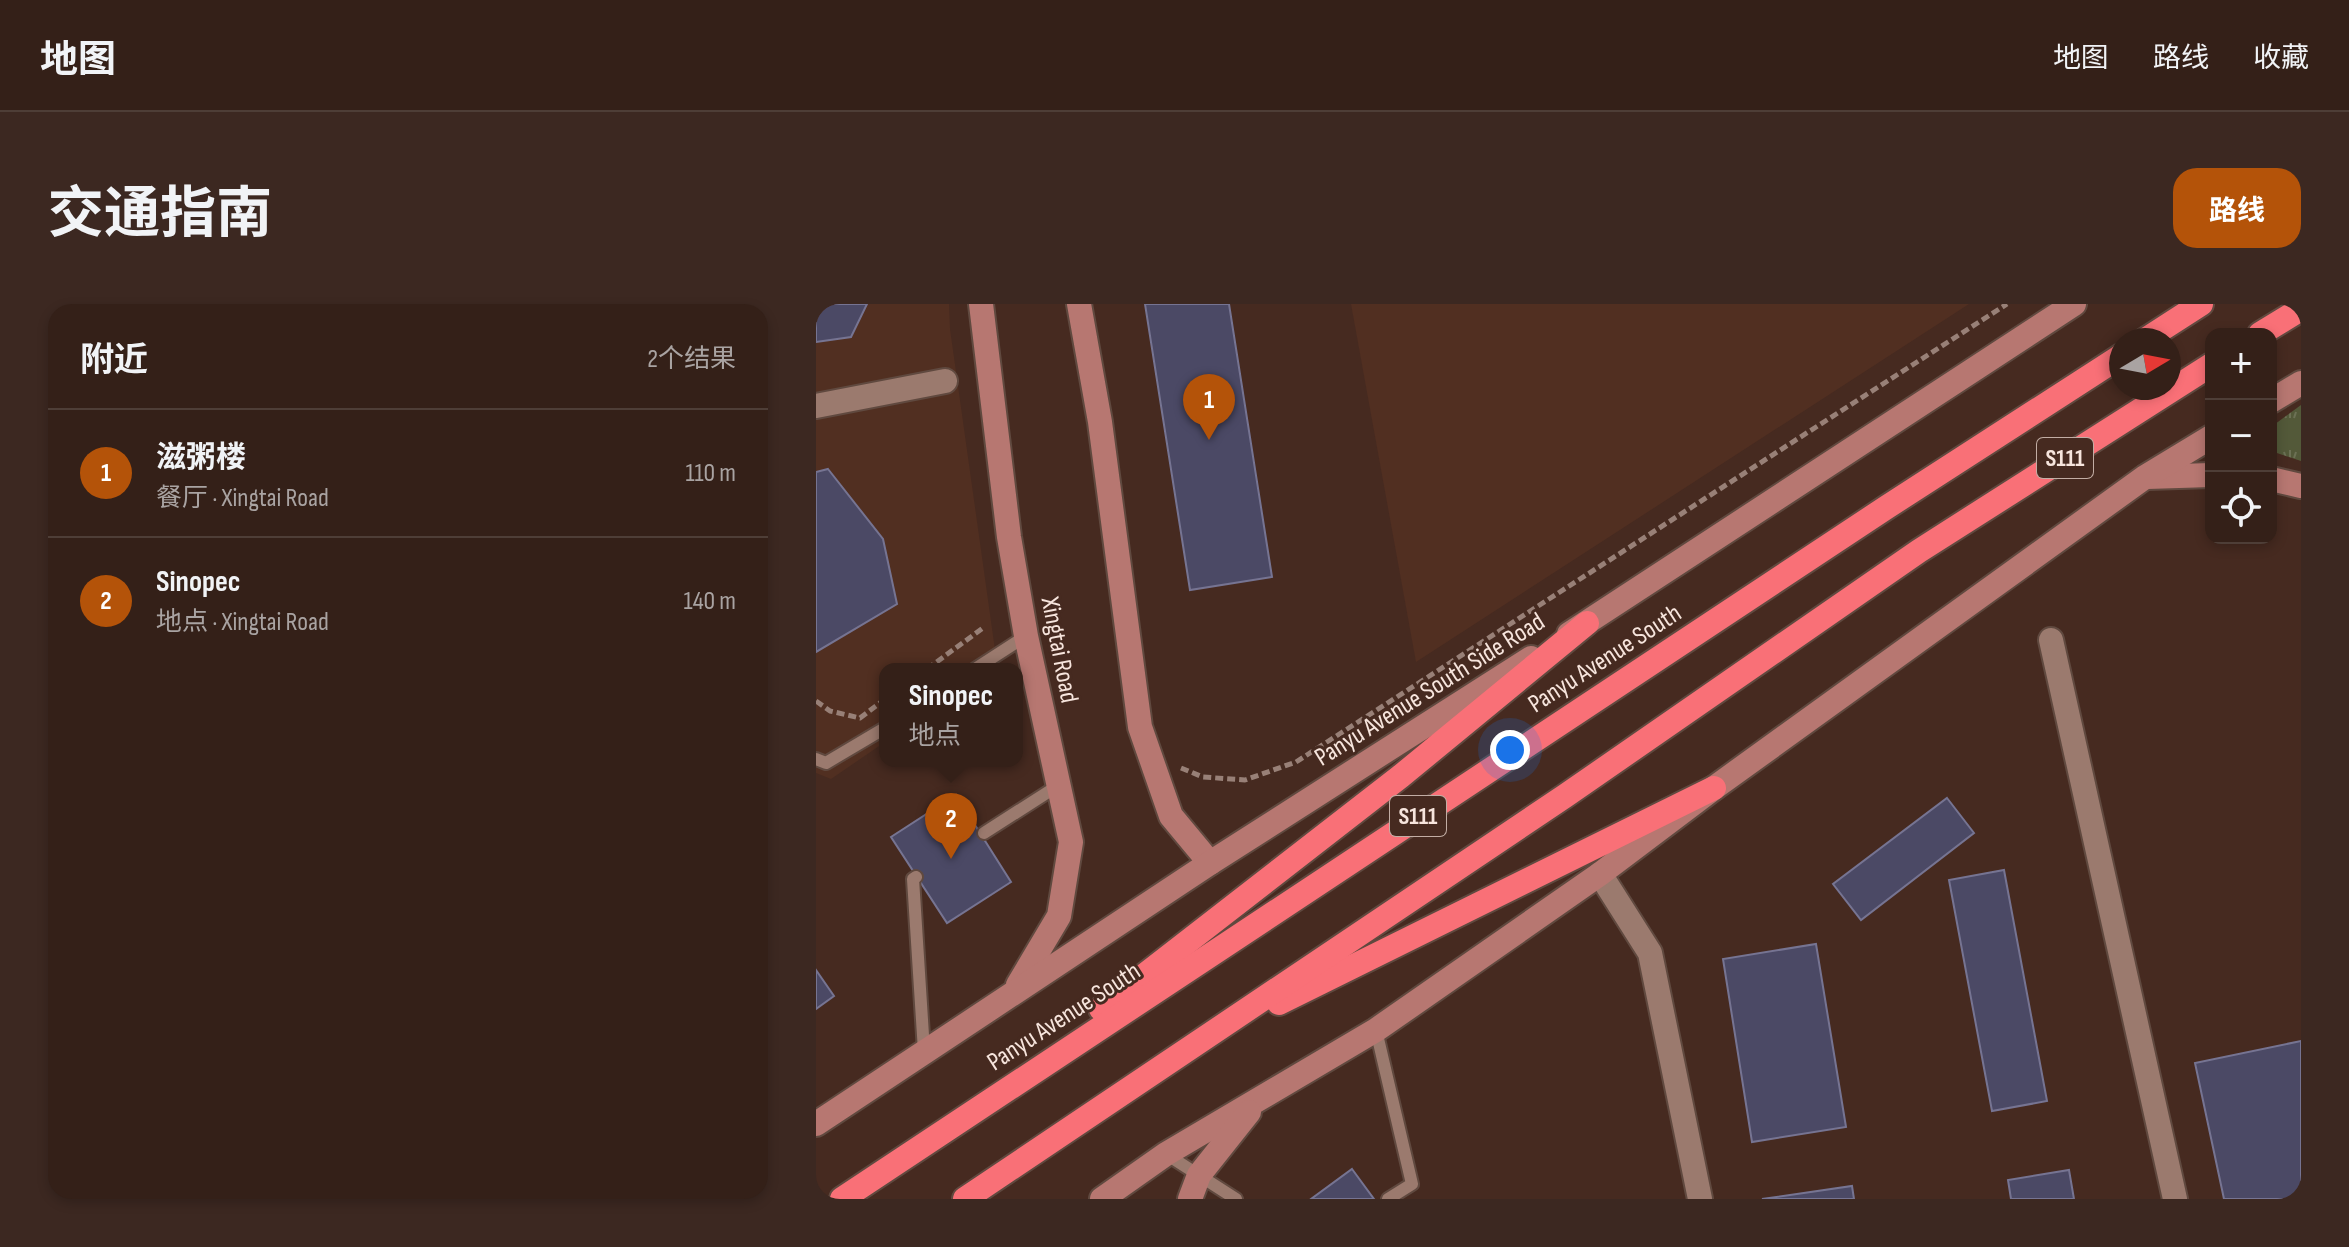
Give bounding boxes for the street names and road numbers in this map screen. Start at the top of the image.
road number: S111 [2037,438,2093,478]
street label: Xingtai Road [1033,593,1084,706]
street label: Panyu Avenue South [1523,598,1687,720]
street label: Panyu Avenue South Side Road [1309,607,1551,773]
road number: S111 [1390,796,1446,836]
street label: Panyu Avenue South [982,956,1146,1078]

